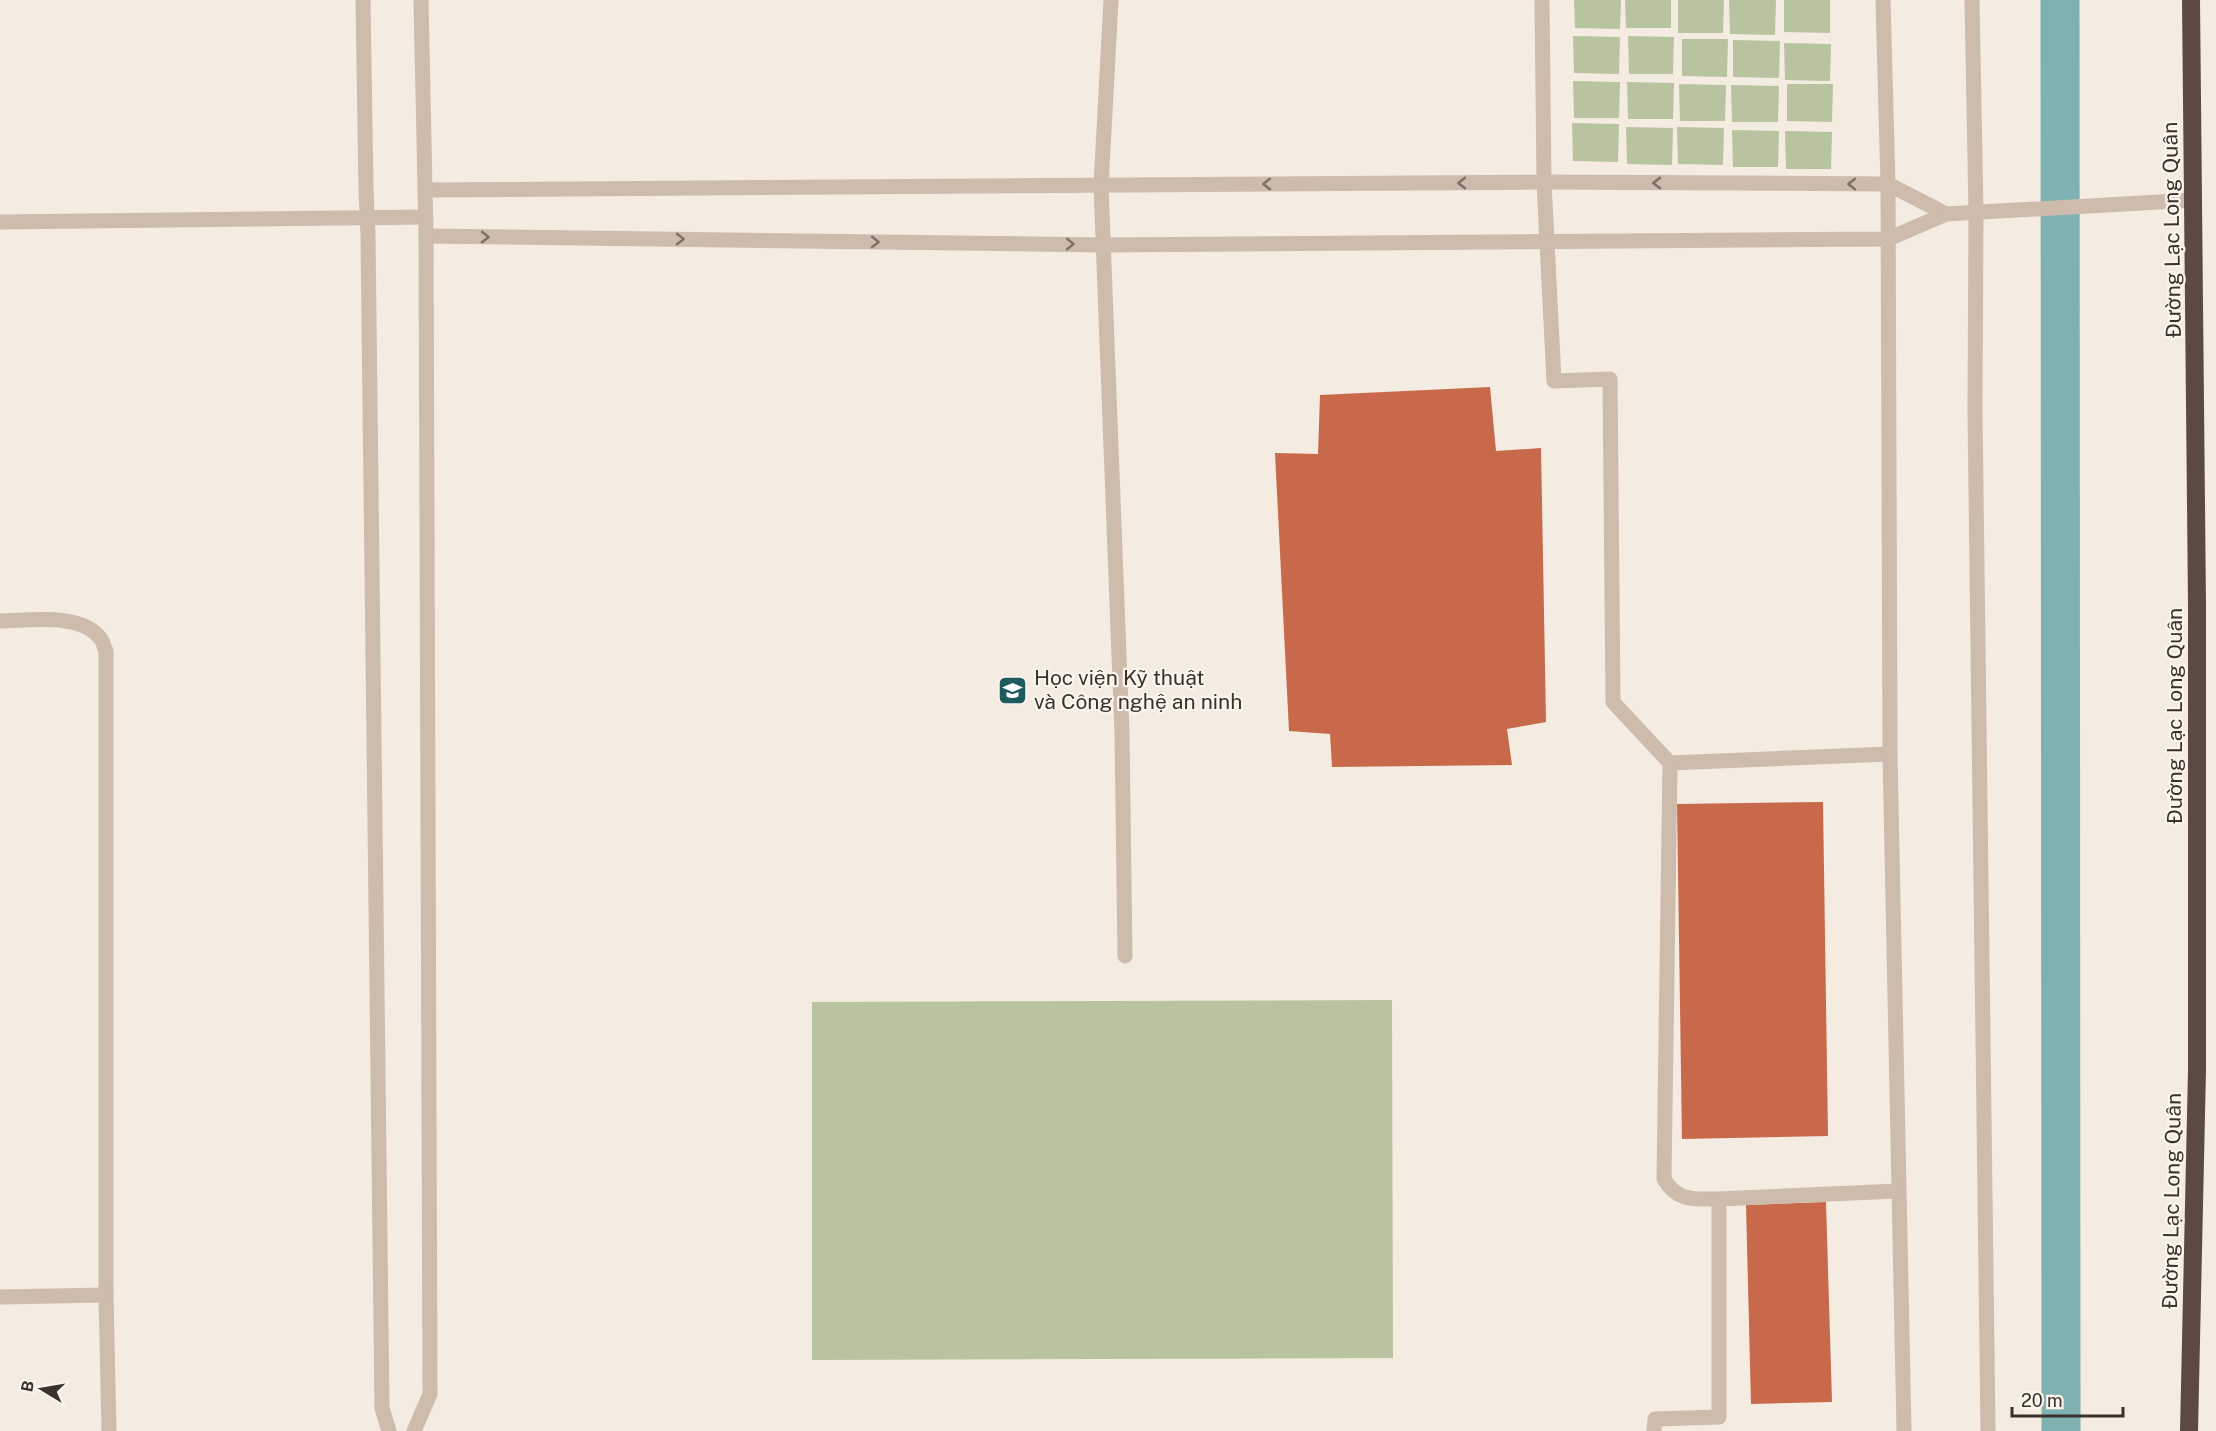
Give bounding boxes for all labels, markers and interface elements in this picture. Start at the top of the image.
street label: Đường Lạc Long Quân [2157,122,2186,338]
one-way arrow [1458,176,1467,189]
one-way arrow [1653,177,1662,189]
one-way arrow [1263,178,1272,190]
one-way arrow [1848,178,1857,190]
one-way arrow [480,231,489,243]
one-way arrow [675,233,684,246]
one-way arrow [870,236,879,248]
one-way arrow [1065,238,1074,250]
street label: Đường Lạc Long Quân [2162,608,2187,824]
place label: Học viện Kỹ thuật và Công nghệ an ninh [1034,665,1242,714]
school or university icon: Học viện Kỹ thuật và Công nghệ an ninh [997,674,1029,706]
street label: Đường Lạc Long Quân [2157,1093,2186,1309]
north arrow [12,1359,72,1419]
text: B [17,1379,38,1393]
scale bar [2012,1380,2123,1418]
text: 20 m [2021,1390,2063,1411]

